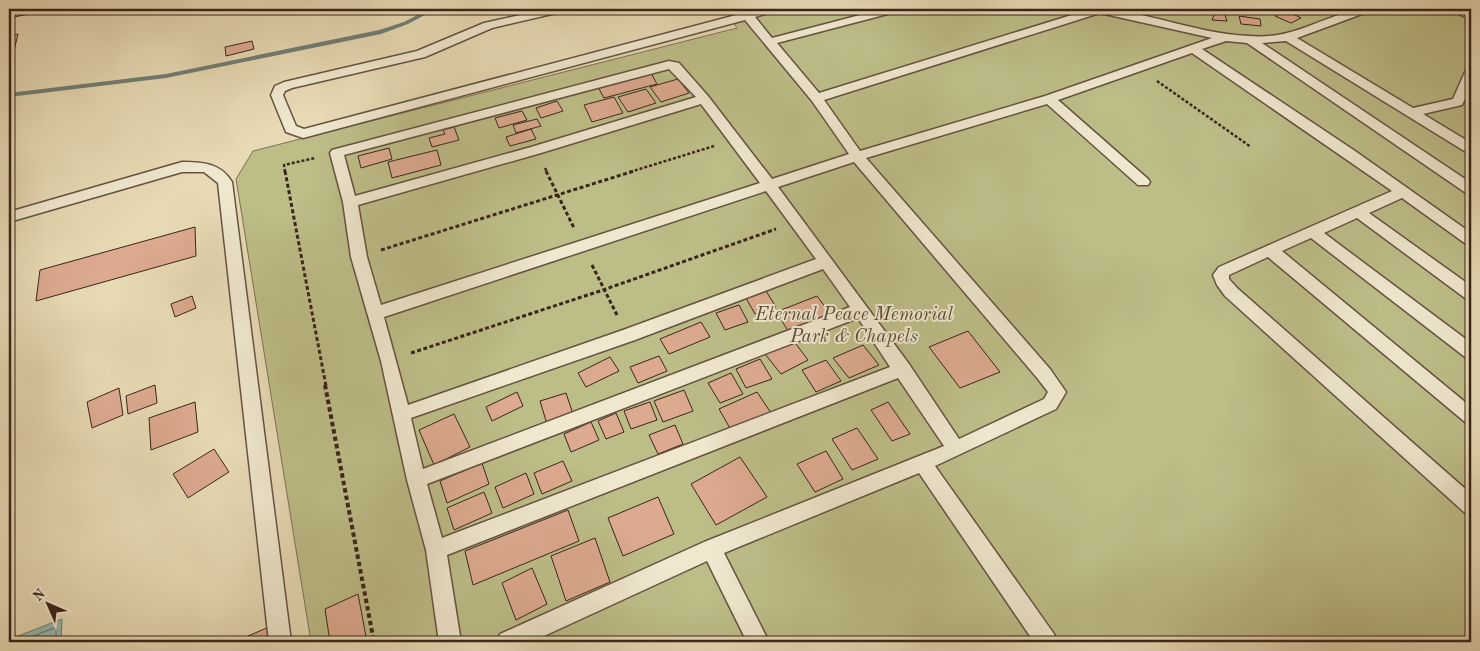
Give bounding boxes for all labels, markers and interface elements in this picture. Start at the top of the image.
park label: Eternal Peace Memorial Park & Chapels [754,306,953,347]
north arrow [22,578,72,628]
text: N [31,587,48,604]

